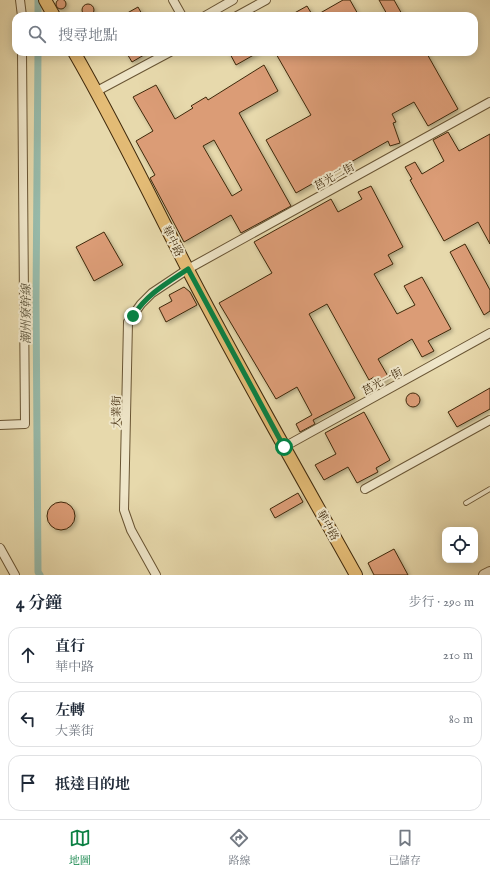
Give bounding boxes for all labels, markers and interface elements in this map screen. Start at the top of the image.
search box [12,12,478,56]
icon: search [26,23,48,45]
text: 搜尋地點 [58,26,118,45]
street label: 莒光二街 [312,160,357,194]
street label: 華中路 [158,224,186,259]
water label: 潮州寮幹線 [19,282,34,344]
route end [124,307,142,325]
street label: 莒光一街 [360,365,405,399]
street label: 大業街 [110,395,124,429]
route start [275,438,293,456]
street label: 華中路 [313,508,341,543]
map controls [442,527,478,563]
button: locate [442,527,478,563]
text: 4 分鐘 [16,593,62,614]
text: 步行 · 290 m [408,594,474,611]
text: 直行 [55,637,85,656]
icon: ahead [17,644,39,666]
text: 210 m [443,647,473,664]
text: 華中路 [55,659,94,676]
text: 左轉 [55,701,85,720]
icon: left [17,708,39,730]
text: 80 m [449,711,473,728]
text: 大業街 [55,723,94,740]
icon: arrive [17,772,39,794]
text: 抵達目的地 [55,775,130,794]
tab: 地圖 [69,827,91,868]
tab: 路線 [228,827,250,868]
tab: 已儲存 [388,827,421,868]

